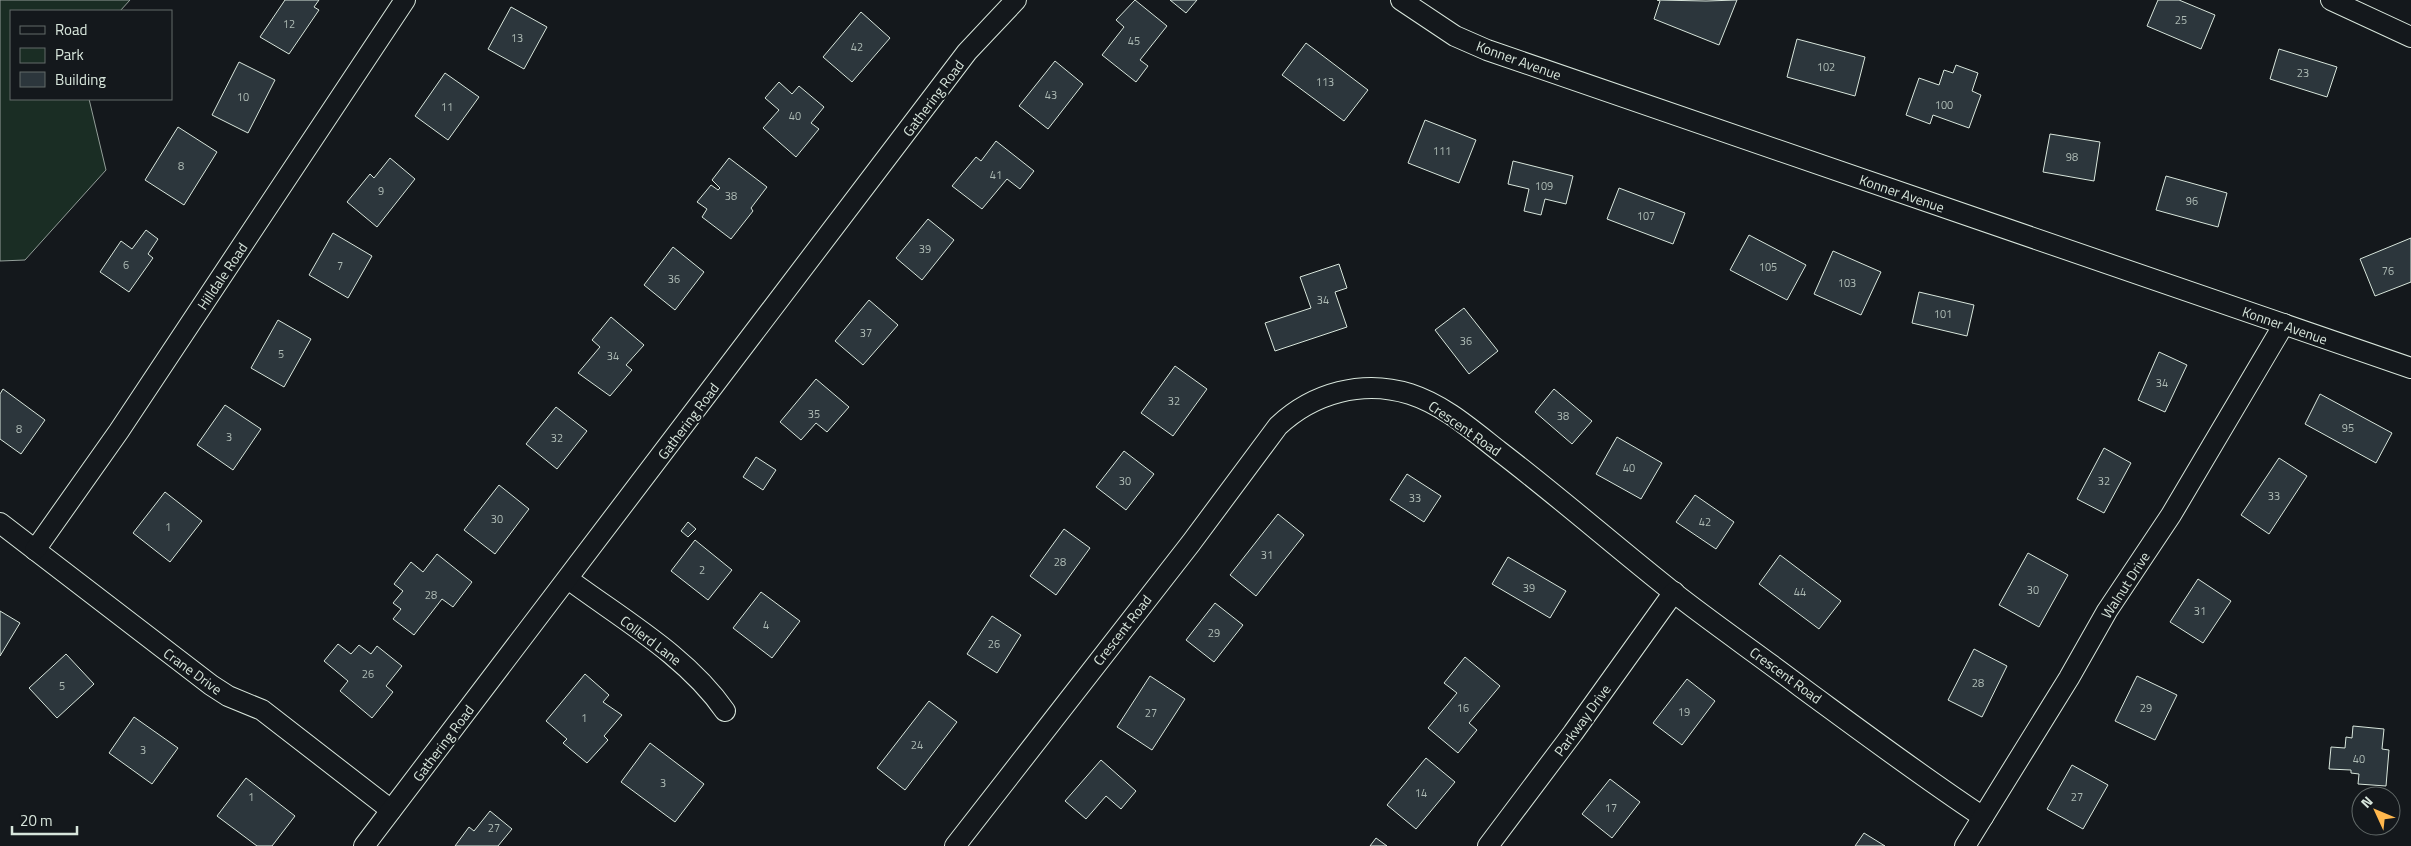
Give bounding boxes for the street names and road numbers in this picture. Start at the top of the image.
street label: Konner Avenue [1474,35,1564,85]
street label: Gathering Road [897,55,969,141]
street label: Konner Avenue [1857,169,1947,217]
street label: Hilldale Road [192,238,252,314]
street label: Konner Avenue [2240,301,2330,349]
street label: Gathering Road [652,378,724,464]
street label: Crescent Road [1424,395,1506,461]
street label: Walnut Drive [2095,547,2155,623]
street label: Crescent Road [1088,590,1156,670]
street label: Collerd Lane [616,610,686,670]
street label: Crescent Road [1746,642,1826,708]
street label: Crane Drive [159,643,227,699]
street label: Parkway Drive [1549,680,1615,760]
street label: Gathering Road [407,700,479,786]

